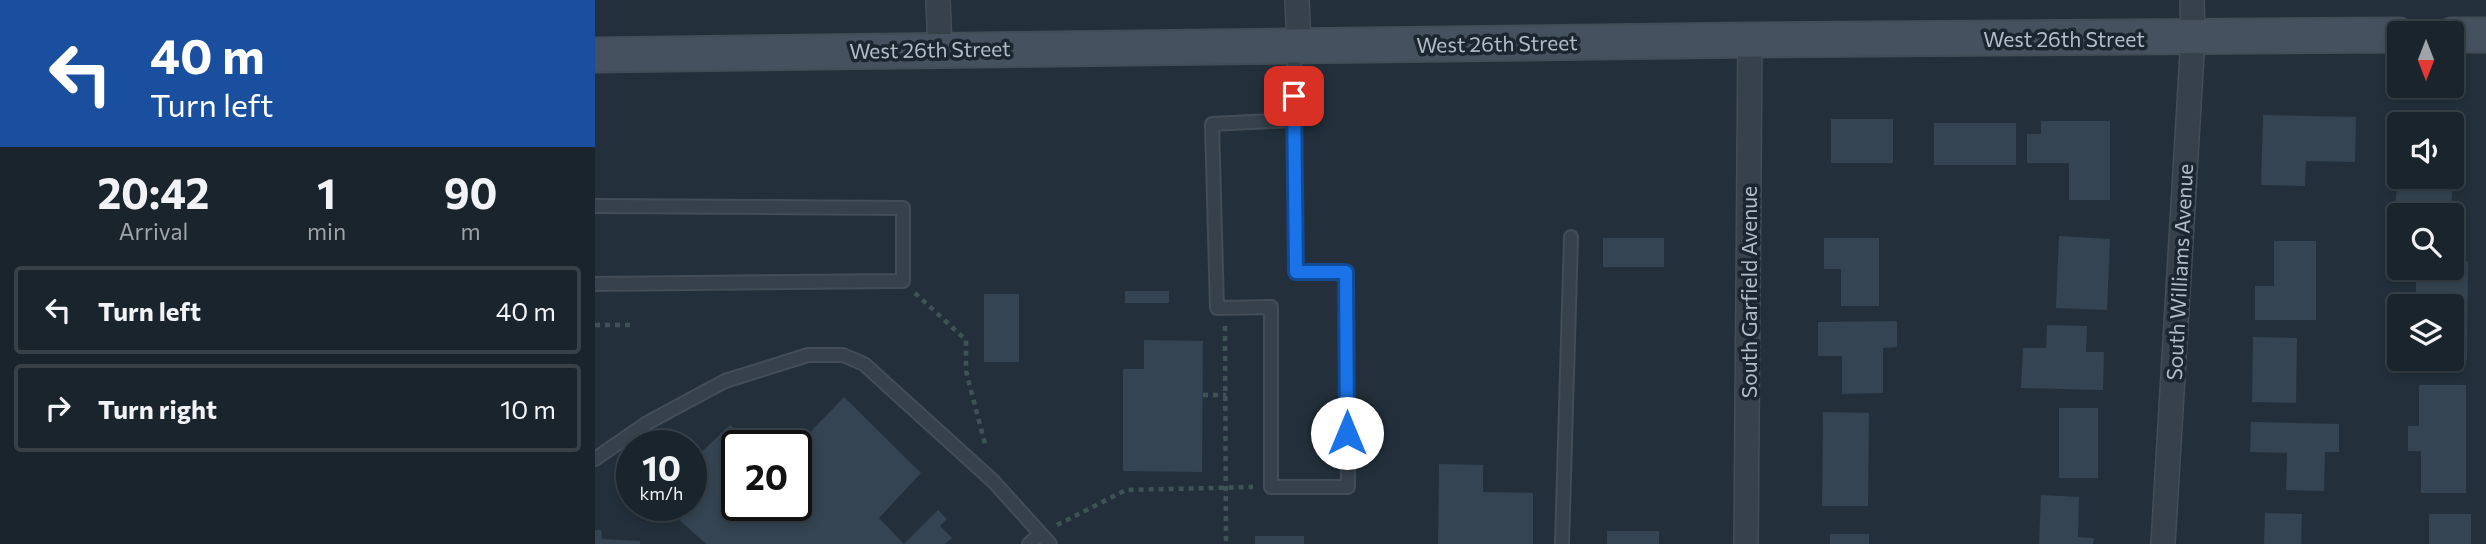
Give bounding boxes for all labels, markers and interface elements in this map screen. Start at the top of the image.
north arrow [2387,21,2464,98]
map controls [2387,21,2464,371]
text: 40 m [150,24,265,84]
street label: West 26th Street [1983,26,2145,51]
icon: left [35,28,126,119]
street label: West 26th Street [1416,29,1578,57]
street label: West 26th Street [849,35,1011,63]
pin [1264,66,1324,126]
icon: arrive [1275,77,1313,115]
text: Turn left [150,84,274,124]
button: sound [2387,112,2464,189]
street label: South Williams Avenue [2161,163,2197,381]
text: 20:42 [97,166,210,218]
text: 1 [317,166,336,218]
text: 90 [444,166,497,218]
street label: South Garfield Avenue [1736,186,1761,398]
button: search [2387,203,2464,280]
text: Arrival [119,217,188,245]
text: min [307,217,346,245]
text: m [461,217,481,245]
icon: left [39,291,77,329]
button: layers [2387,294,2464,371]
text: Turn left [98,295,201,326]
text: 40 m [496,295,556,326]
icon: right [39,389,77,427]
text: Turn right [98,393,217,424]
text: 10 m [500,393,556,424]
position arrow [1310,396,1384,470]
speed limit sign: 20 [721,430,812,521]
text: 10 [642,445,681,488]
text: km/h [640,482,683,504]

